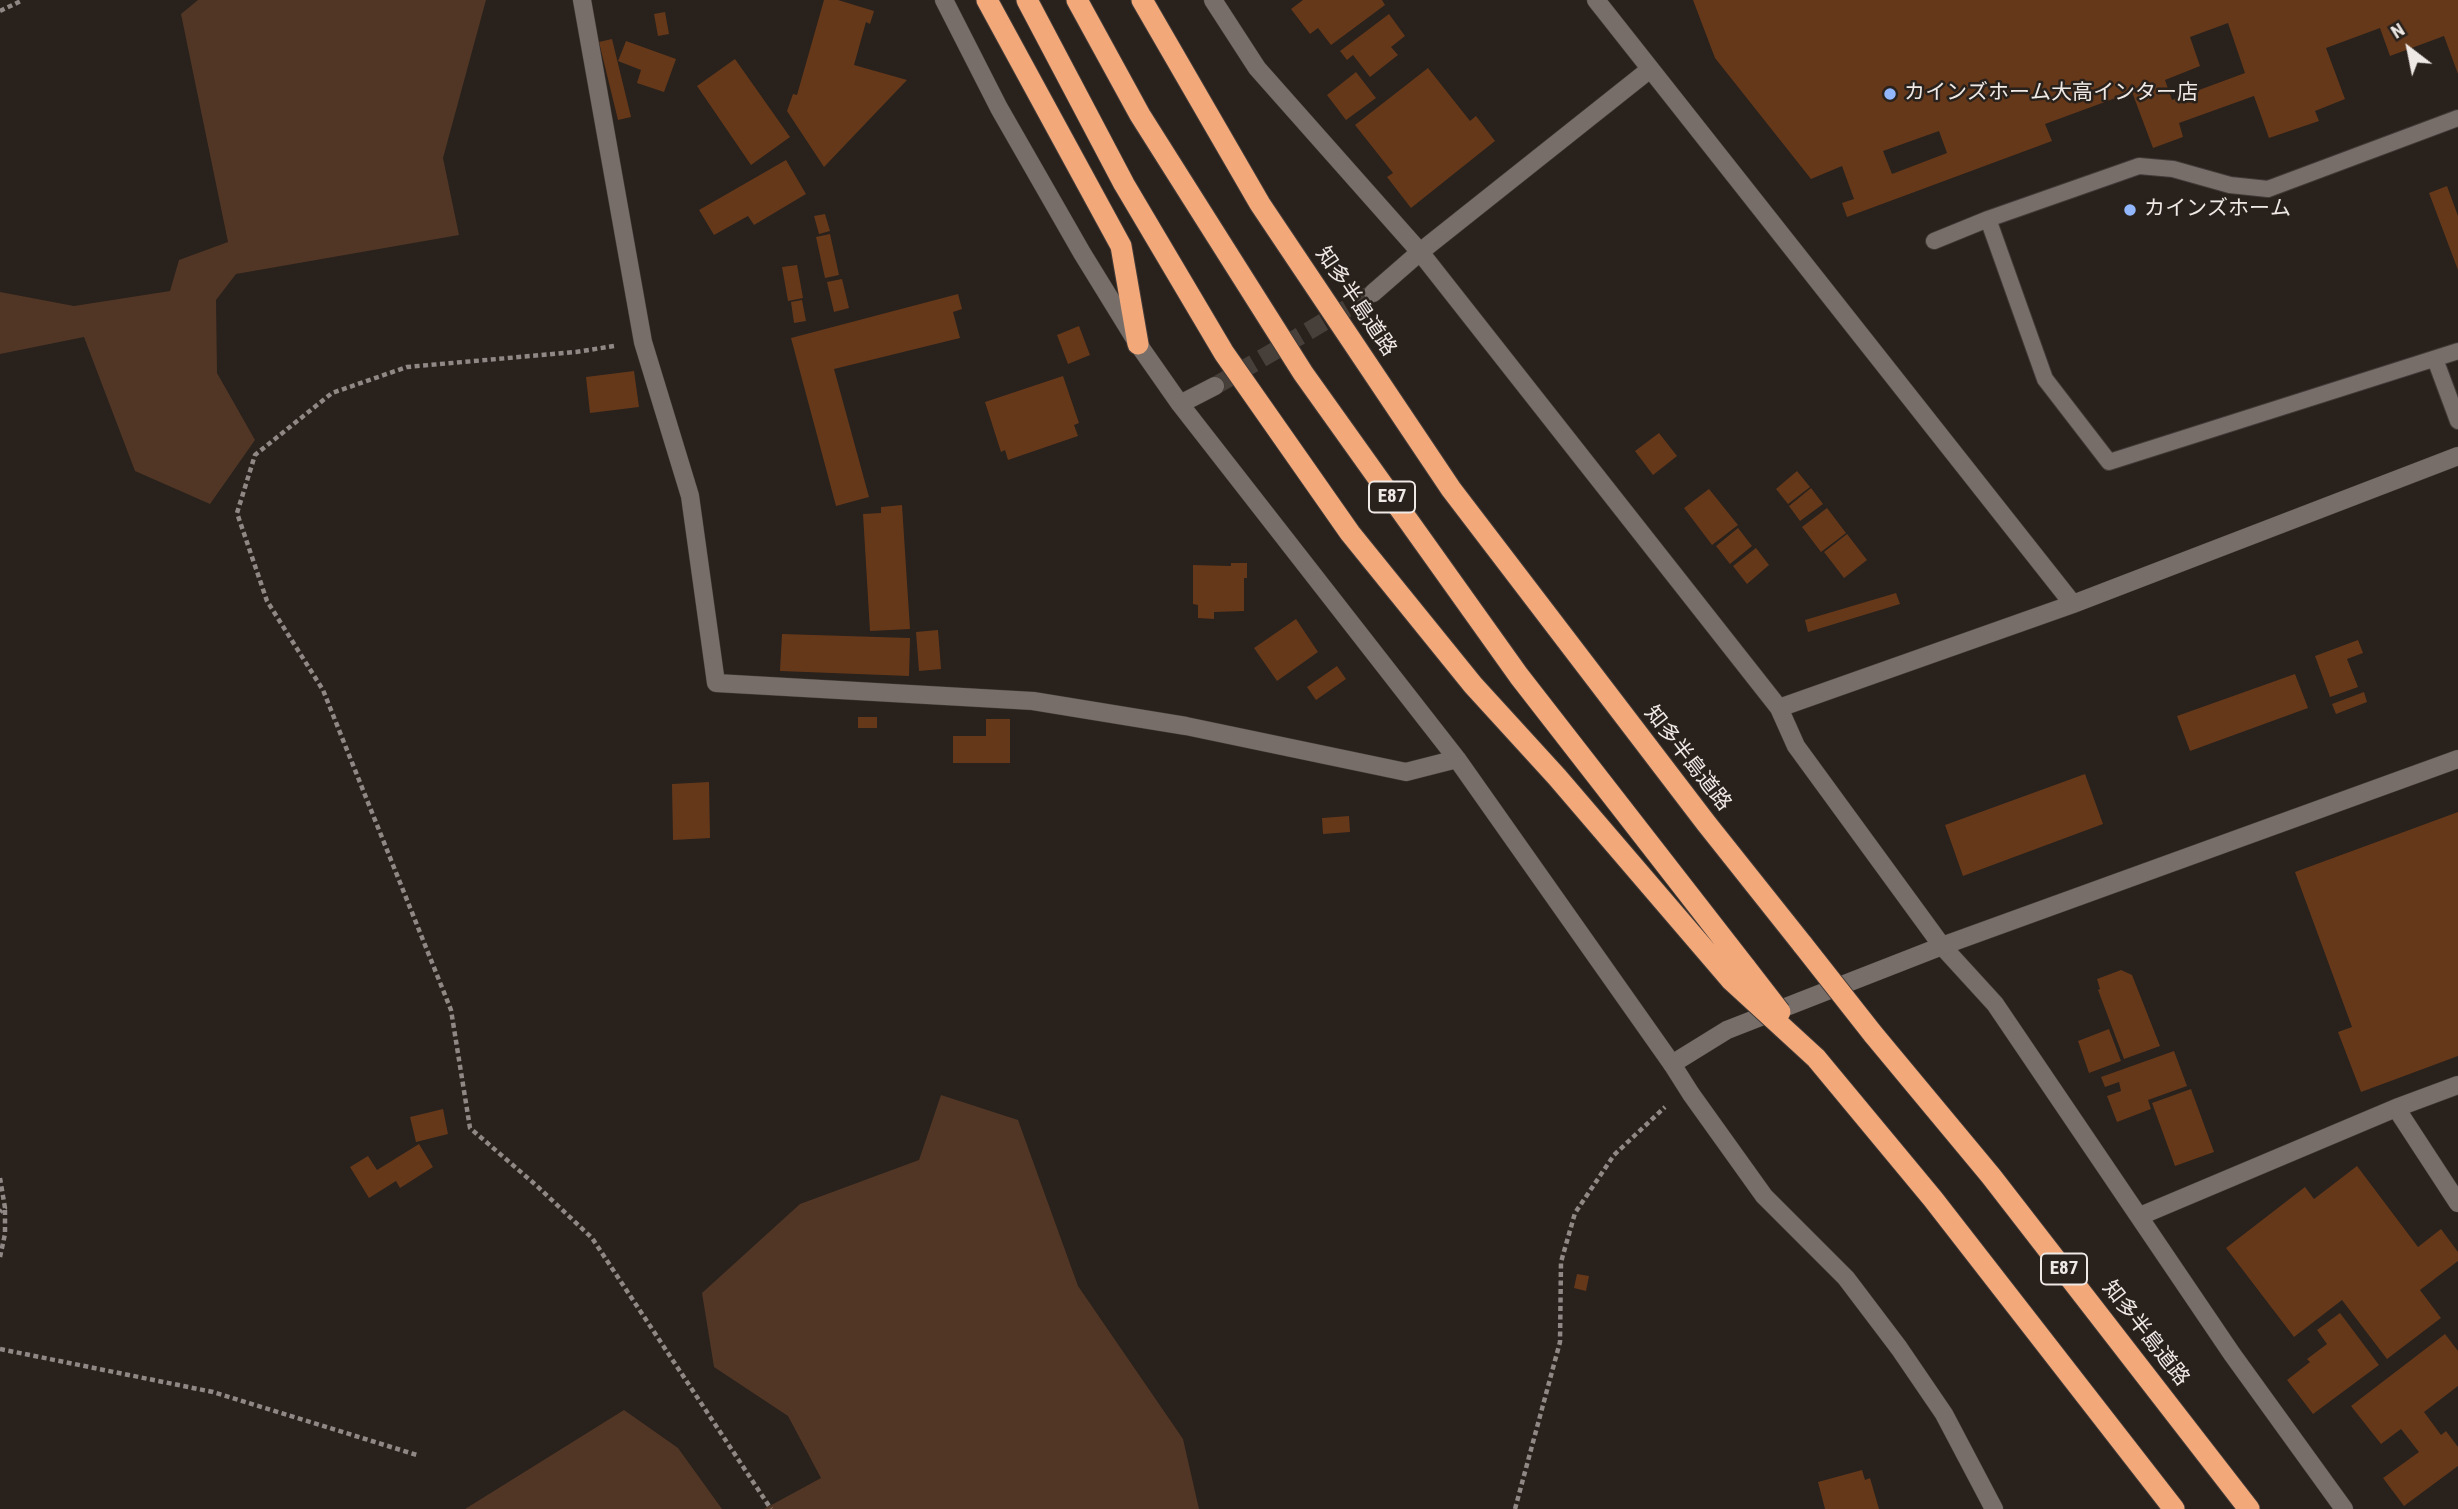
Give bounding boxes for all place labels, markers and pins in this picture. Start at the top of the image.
place label: カインズホーム大高インター店 [1904,81,2198,107]
marker: カインズホーム大高インター店 [1882,86,1898,102]
place label: カインズホーム [2144,197,2291,223]
marker: カインズホーム [2122,202,2138,218]

